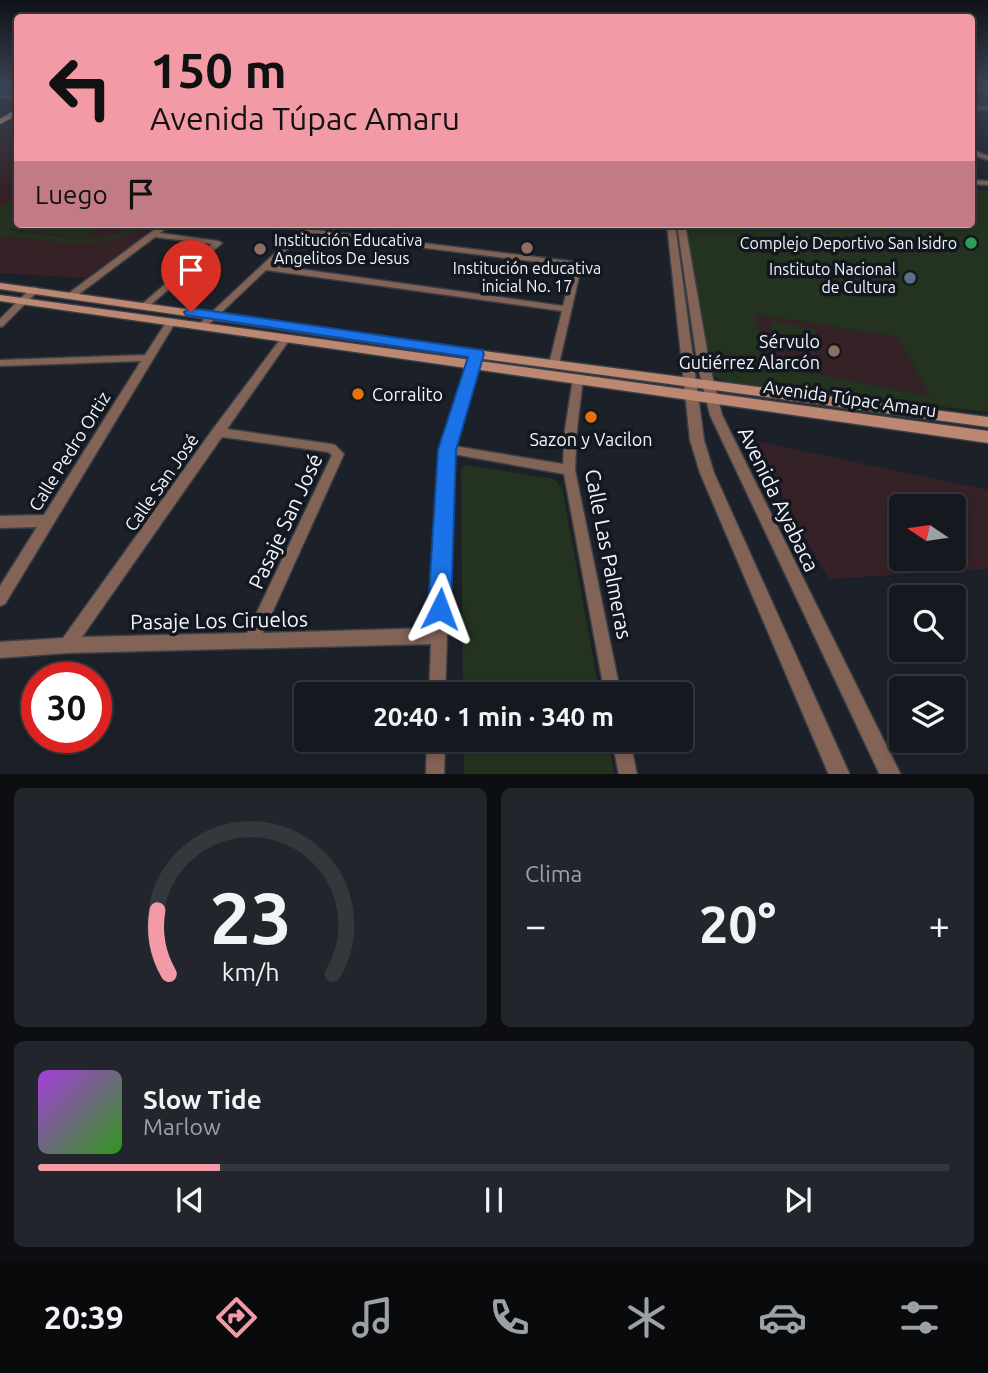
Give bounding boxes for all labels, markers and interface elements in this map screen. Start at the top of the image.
icon: left [35,42,126,133]
text: 150 m [150,42,287,97]
text: Avenida Túpac Amaru [150,100,460,136]
icon: arrive [122,175,160,213]
text: Luego [35,180,108,209]
place label: Institución Educativa Angelitos De Jesus [274,231,422,267]
place label: Complejo Deportivo San Isidro [740,234,957,252]
marker: Complejo Deportivo San Isidro [963,235,979,251]
pin [161,240,221,312]
marker: Institución educativa inicial No. 17 [519,240,535,256]
marker: Institución Educativa Angelitos De Jesus [252,241,268,257]
icon: arrive [172,251,210,289]
place label: Institución educativa inicial No. 17 [453,259,601,295]
place label: Instituto Nacional de Cultura [769,260,896,296]
marker: Instituto Nacional de Cultura [902,270,918,286]
place label: Sérvulo Gutiérrez Alarcón [679,331,820,372]
marker: Sérvulo Gutiérrez Alarcón [826,343,842,359]
street label: Avenida Túpac Amaru [762,376,938,420]
place label: Corralito [372,384,443,404]
marker: Corralito [350,386,366,402]
street label: Calle Pedro Ortiz [24,388,114,514]
marker: Sazon y Vacilon [583,409,599,425]
street label: Avenida Ayabaca [734,423,824,575]
place label: Sazon y Vacilon [529,429,653,449]
street label: Calle San José [120,430,202,534]
street label: Pasaje San José [243,450,327,592]
street label: Calle Las Palmeras [581,467,637,641]
north arrow [889,494,966,570]
map controls [889,494,966,753]
position arrow [403,572,477,646]
button: search [889,585,966,662]
street label: Pasaje Los Ciruelos [130,606,308,634]
speed limit sign: 30 [21,662,112,753]
button: layers [889,676,966,753]
text: 20:40 · 1 min · 340 m [373,702,614,731]
text: Clima [525,861,582,886]
text: 23 [209,876,292,958]
text: 20° [699,895,776,953]
text: − [525,904,546,946]
text: + [929,904,950,946]
text: km/h [222,957,279,985]
text: Slow Tide [143,1085,262,1114]
text: Marlow [143,1114,221,1139]
icon: previous [171,1181,209,1219]
icon: pause [475,1181,513,1219]
icon: next [779,1181,817,1219]
icon: directions [212,1293,261,1342]
icon: music [348,1293,397,1342]
icon: phone [485,1293,534,1342]
icon: climate [622,1293,671,1342]
icon: car [758,1293,807,1342]
icon: filters [895,1293,944,1342]
text: 20:39 [44,1299,124,1335]

